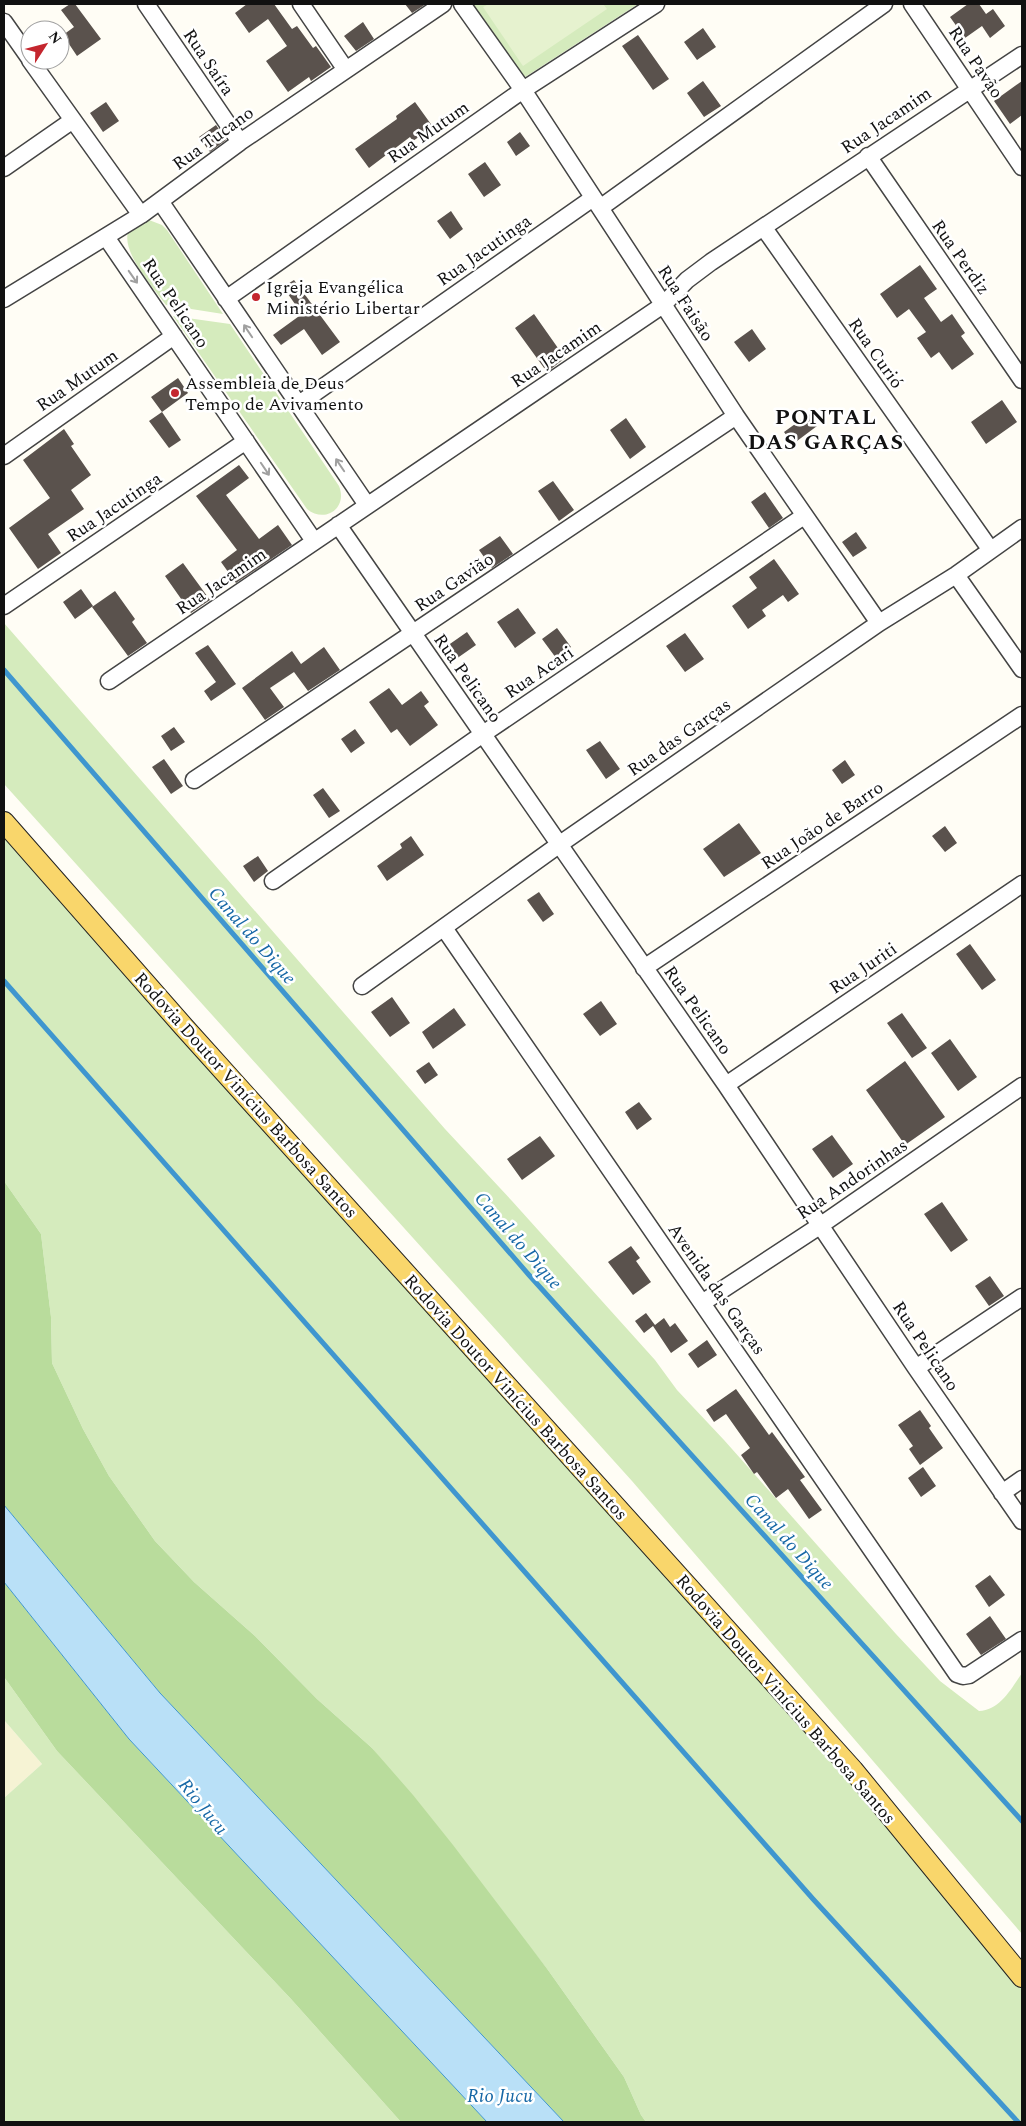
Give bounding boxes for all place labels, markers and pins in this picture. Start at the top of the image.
place label: Igreja Evangélica Ministério Libertar [266,274,420,322]
marker: Igreja Evangélica Ministério Libertar [250,291,262,303]
place label: Assembleia de Deus Tempo de Avivamento [185,370,363,418]
marker: Assembleia de Deus Tempo de Avivamento [169,387,181,399]

